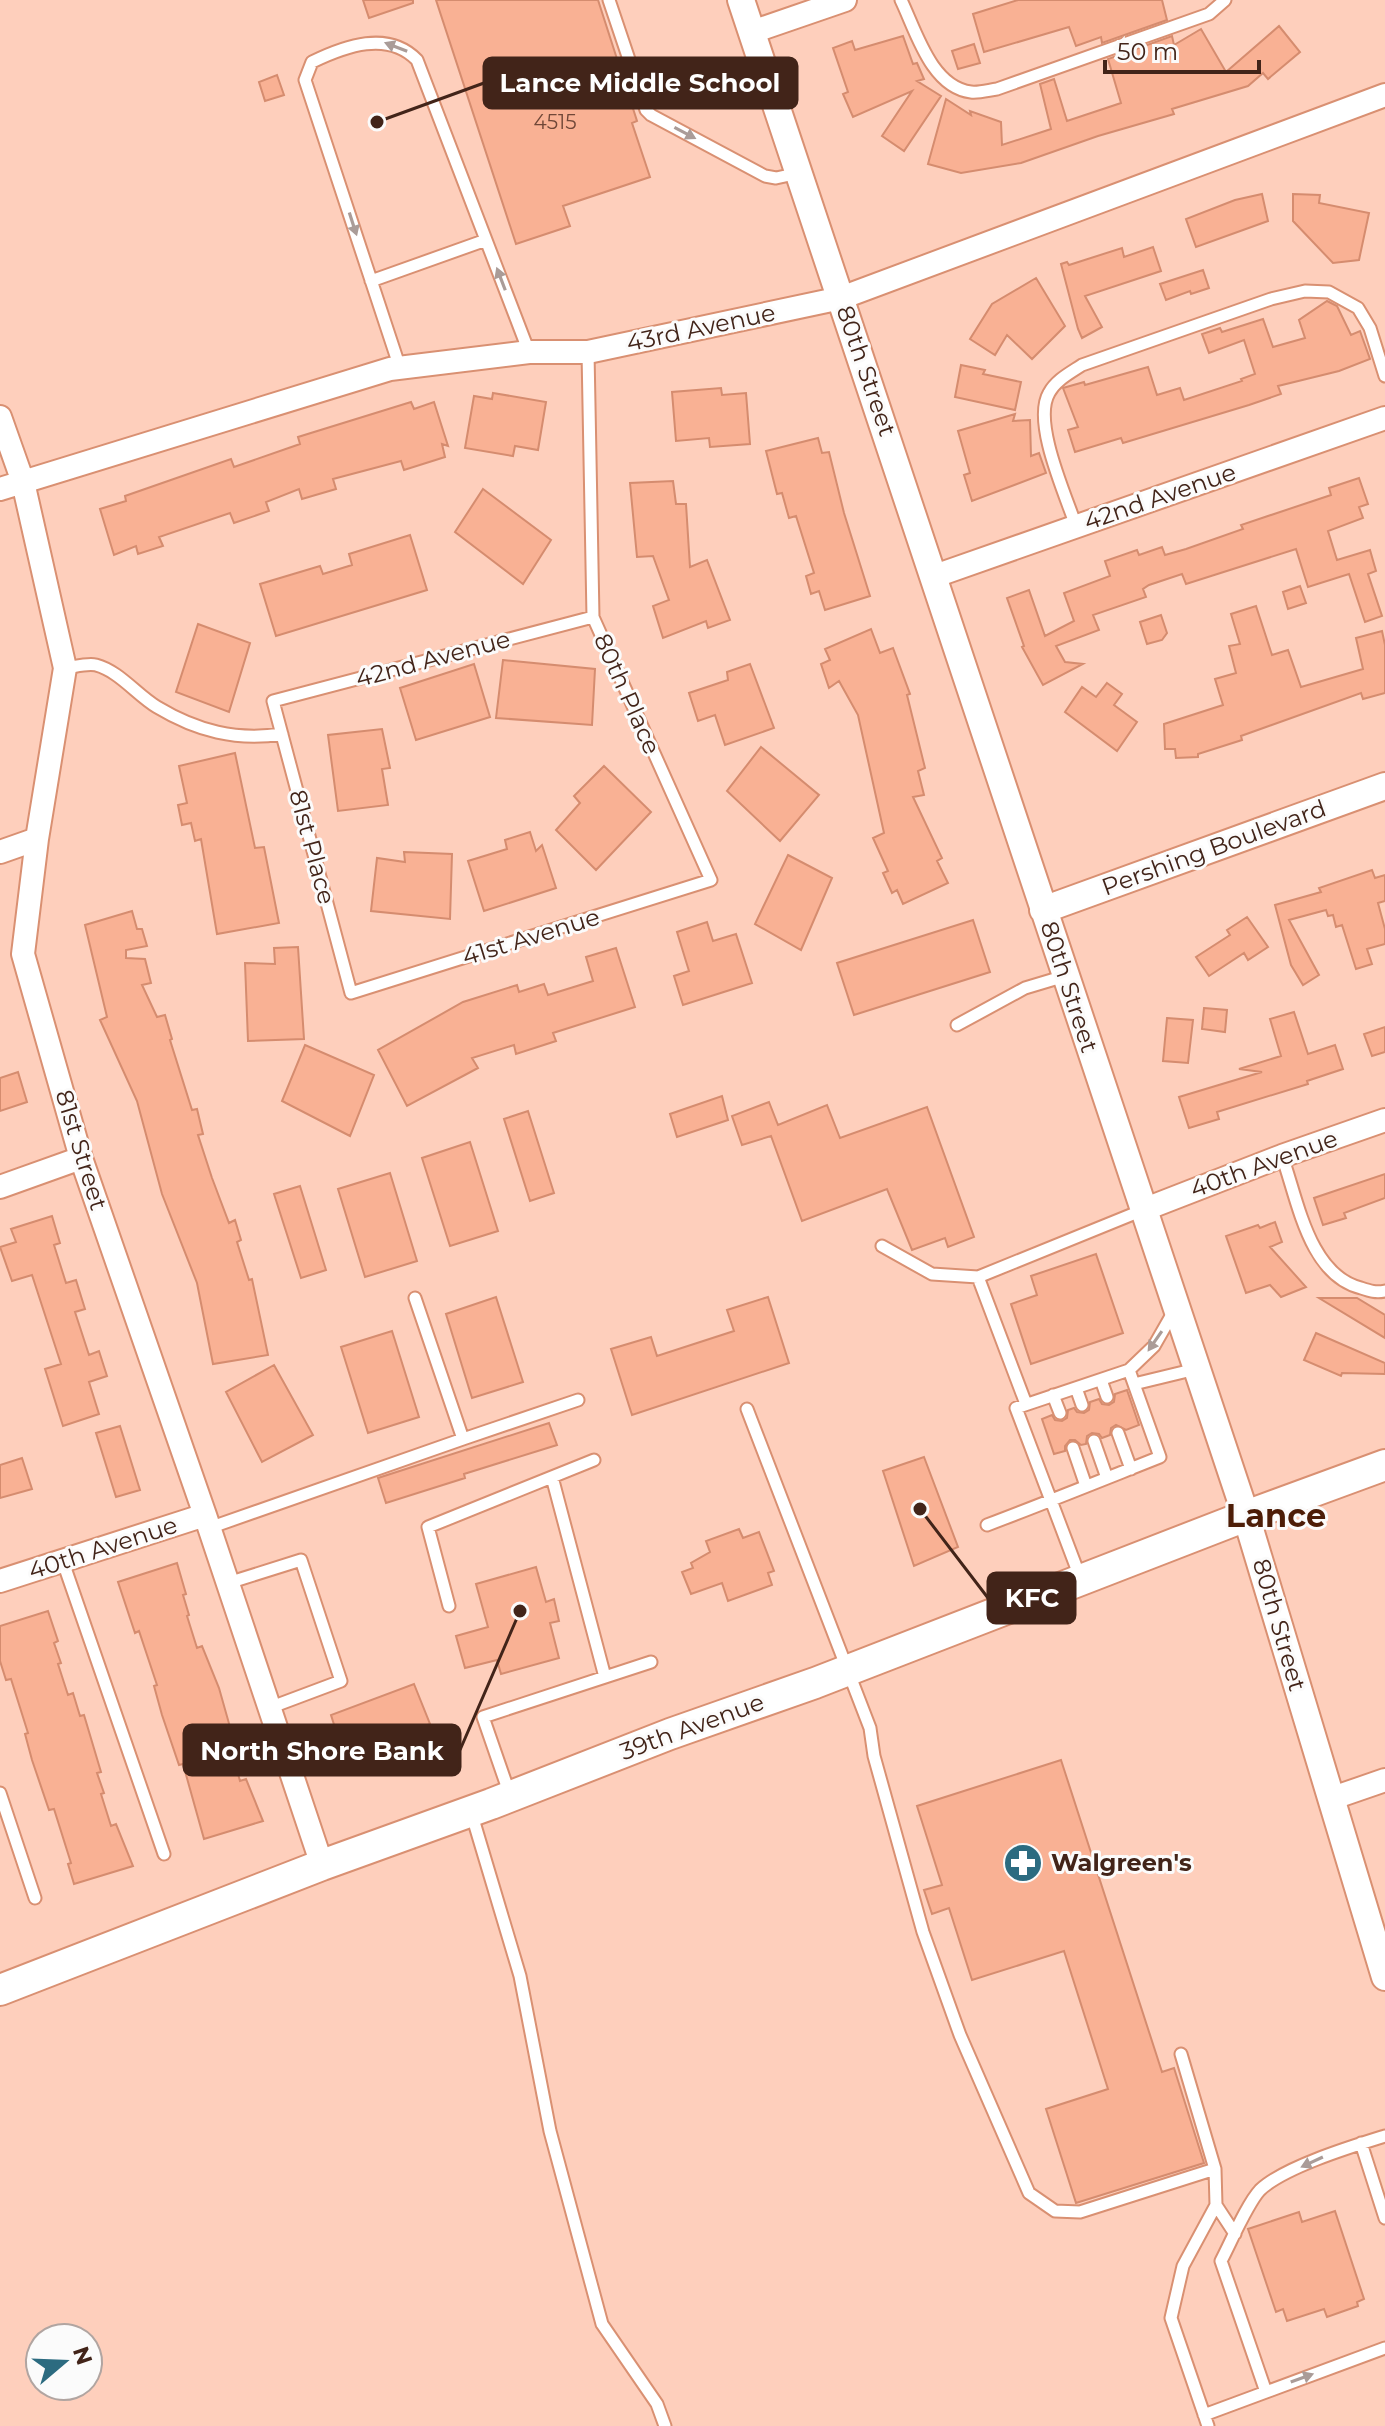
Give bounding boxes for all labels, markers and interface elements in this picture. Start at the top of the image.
scale bar [1105,24,1259,74]
text: 50 m [1117,37,1178,66]
one-way arrow [384,41,408,53]
callout: Lance Middle School [484,58,797,108]
text: Lance Middle School [500,67,780,99]
house number: 4515 [533,110,577,134]
one-way arrow [674,127,697,140]
one-way arrow [347,212,359,236]
one-way arrow [494,267,507,291]
street label: 43rd Avenue [624,298,778,357]
street label: 80th Street [831,302,902,440]
street label: 42nd Avenue [1080,457,1240,536]
street label: 42nd Avenue [352,624,513,693]
street label: 80th Place [588,629,667,759]
street label: 81st Place [283,786,342,907]
street label: Pershing Boulevard [1098,793,1330,902]
street label: 41st Avenue [459,902,603,971]
street label: 80th Street [1035,918,1104,1056]
street label: 81st Street [49,1086,114,1214]
street label: 40th Avenue [1186,1123,1342,1204]
one-way arrow [1148,1330,1163,1351]
district label: Lance [1226,1496,1326,1535]
street label: 40th Avenue [25,1510,181,1585]
street label: 80th Street [1247,1555,1312,1695]
callout: KFC [988,1573,1075,1623]
text: KFC [1005,1582,1059,1614]
street label: 39th Avenue [616,1687,768,1766]
callout: North Shore Bank [184,1725,460,1775]
text: North Shore Bank [200,1735,445,1767]
pharmacy icon: Walgreen's [1002,1842,1044,1884]
place label: Walgreen's [1051,1848,1192,1877]
one-way arrow [1300,2155,1323,2169]
north arrow [24,2322,104,2402]
text: N [67,2343,98,2368]
one-way arrow [1290,2372,1314,2384]

